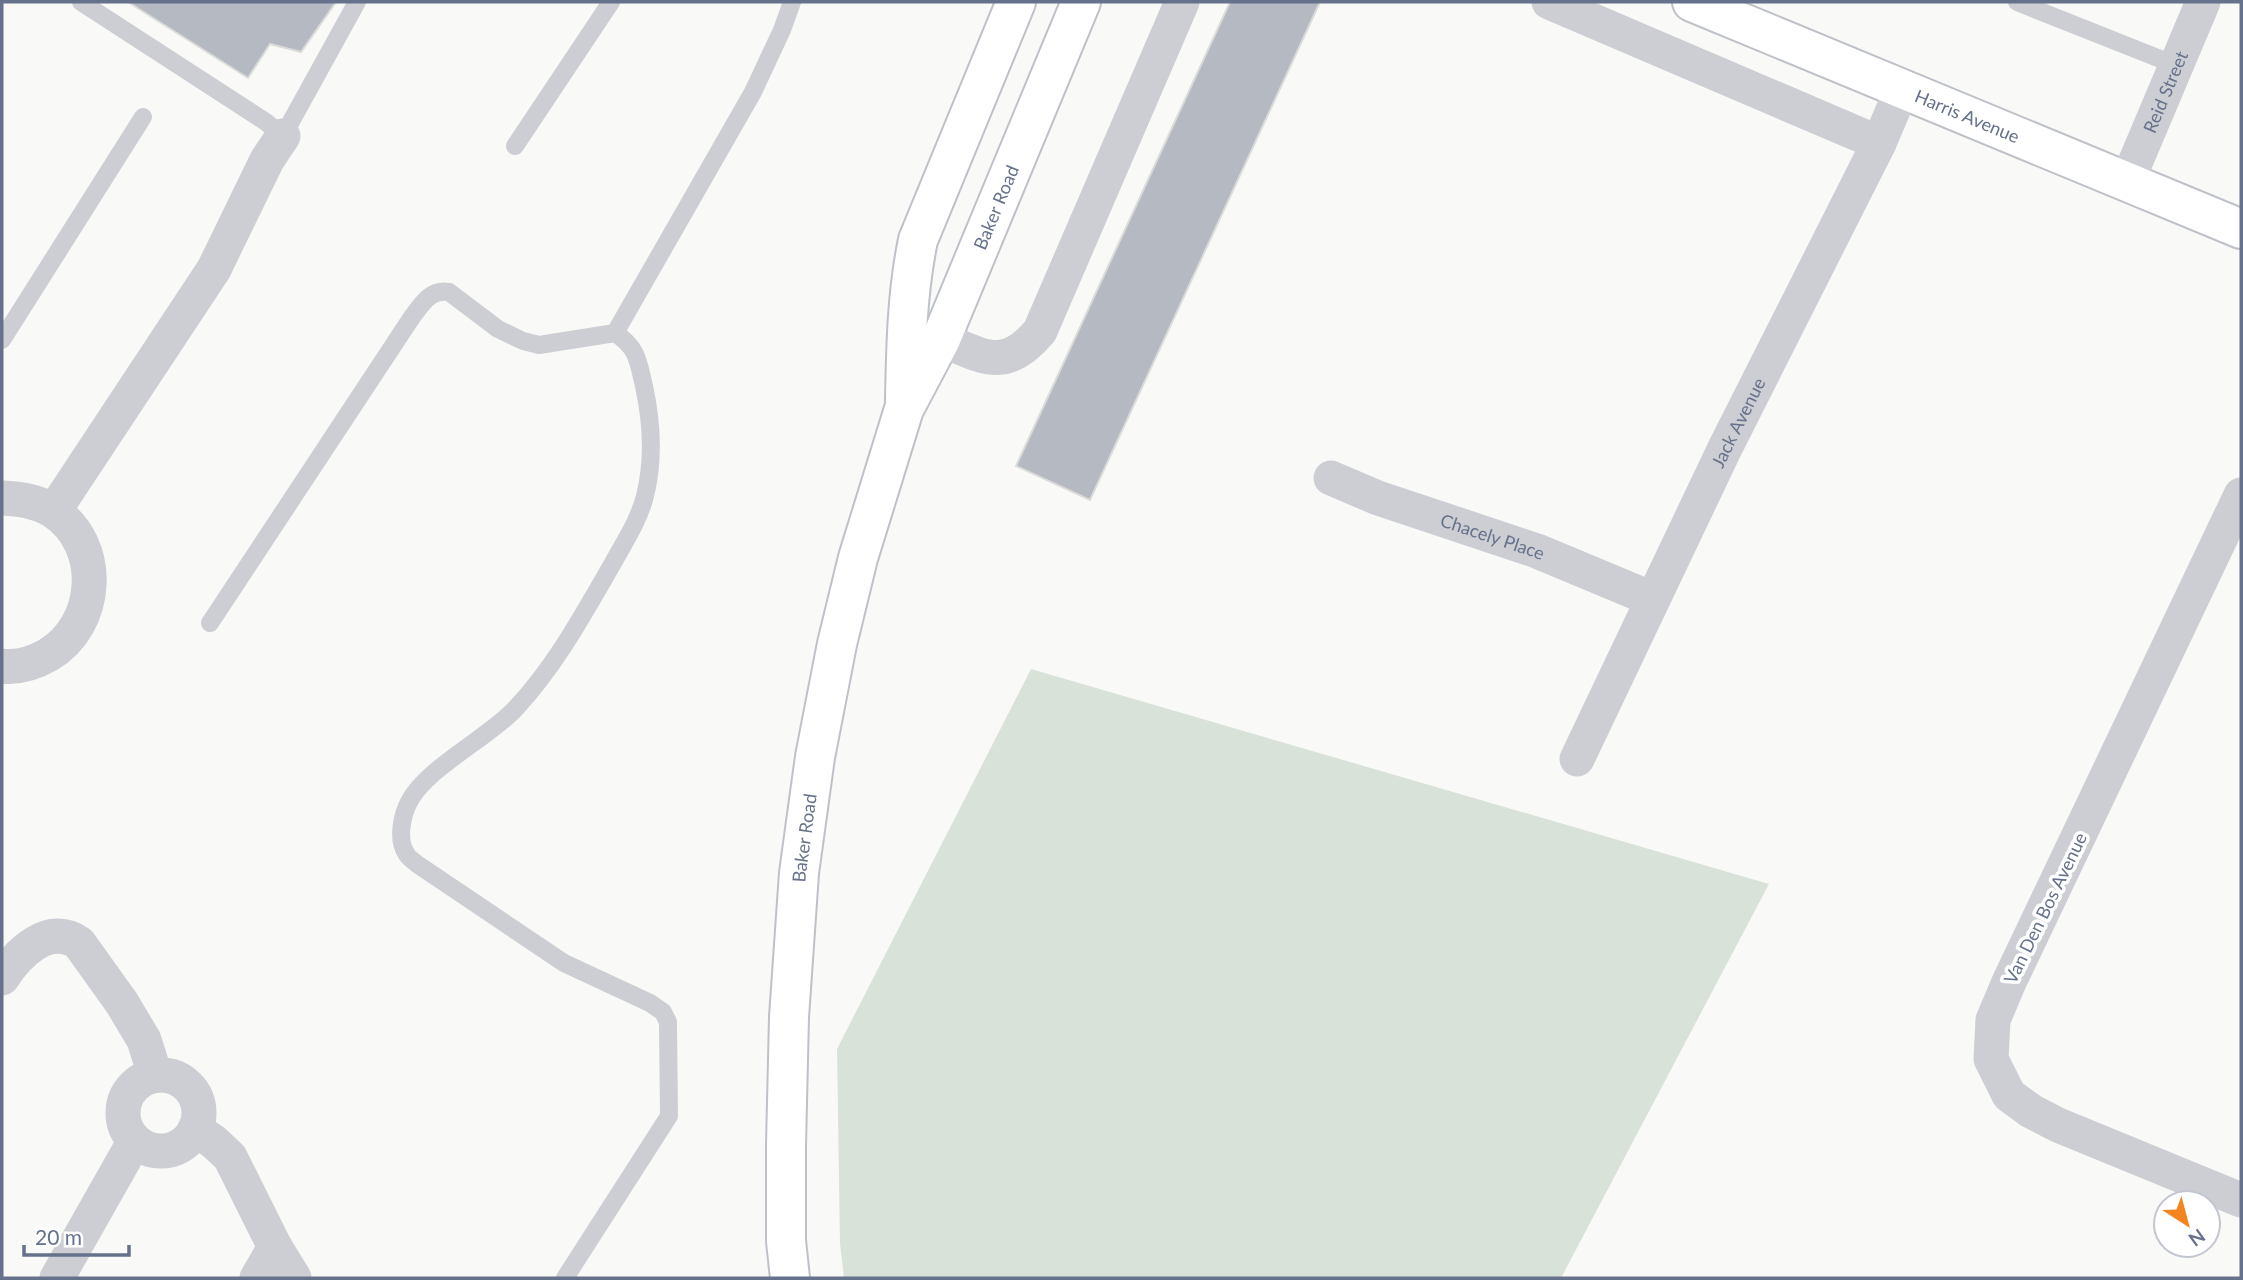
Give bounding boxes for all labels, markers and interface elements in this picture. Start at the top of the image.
street label: Reid Street [2138,47,2192,136]
street label: Harris Avenue [1912,84,2023,147]
street label: Baker Road [968,162,1023,253]
street label: Jack Avenue [1706,374,1770,471]
street label: Chacely Place [1438,509,1548,564]
street label: Baker Road [787,792,821,883]
street label: Van Den Bos Avenue [1999,829,2091,987]
north arrow [2152,1189,2222,1259]
scale bar [24,1214,130,1258]
text: 20 m [35,1224,82,1249]
text: N [2185,1225,2210,1252]

